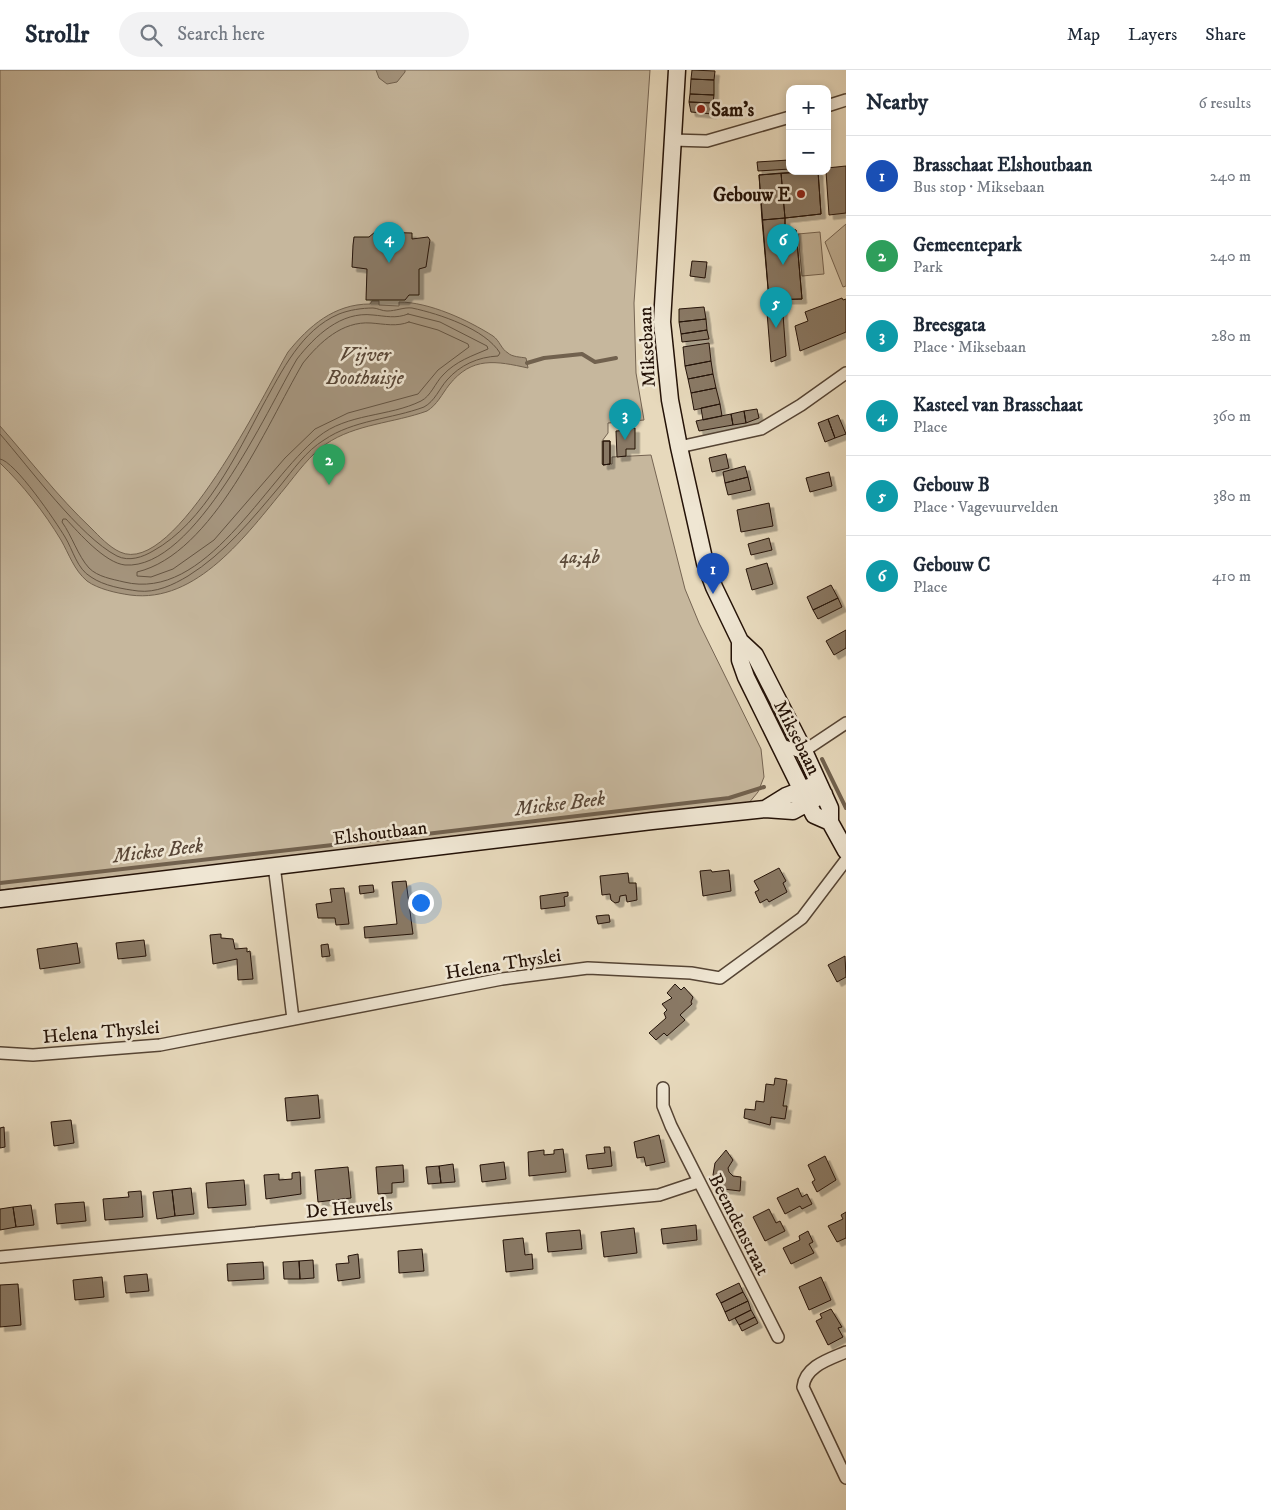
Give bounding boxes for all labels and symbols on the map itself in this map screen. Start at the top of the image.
place label: Sam's [711,99,755,122]
marker: Sam's [695,103,707,115]
place label: Gebouw E [713,184,792,207]
marker: Gebouw E [795,188,807,200]
pin: 4 [373,222,405,263]
pin: 6 [767,224,799,265]
pin: 5 [760,287,792,328]
street label: Miksebaan [634,306,661,388]
water label: Vijver Boothuisje [326,343,405,391]
pin: 3 [609,399,641,440]
pin: 2 [313,444,345,485]
park label: 4a;4b [559,546,600,569]
pin: 1 [697,553,729,594]
street label: Miksebaan [768,696,825,779]
water label: Mickse Beek [512,786,607,823]
street label: Elshoutbaan [332,816,429,851]
water label: Mickse Beek [110,833,205,870]
your location [408,890,434,916]
street label: Helena Thyslei [444,944,563,985]
street label: Helena Thyslei [42,1016,161,1049]
street label: Beemdenstraat [703,1170,774,1279]
street label: De Heuvels [305,1193,393,1224]

